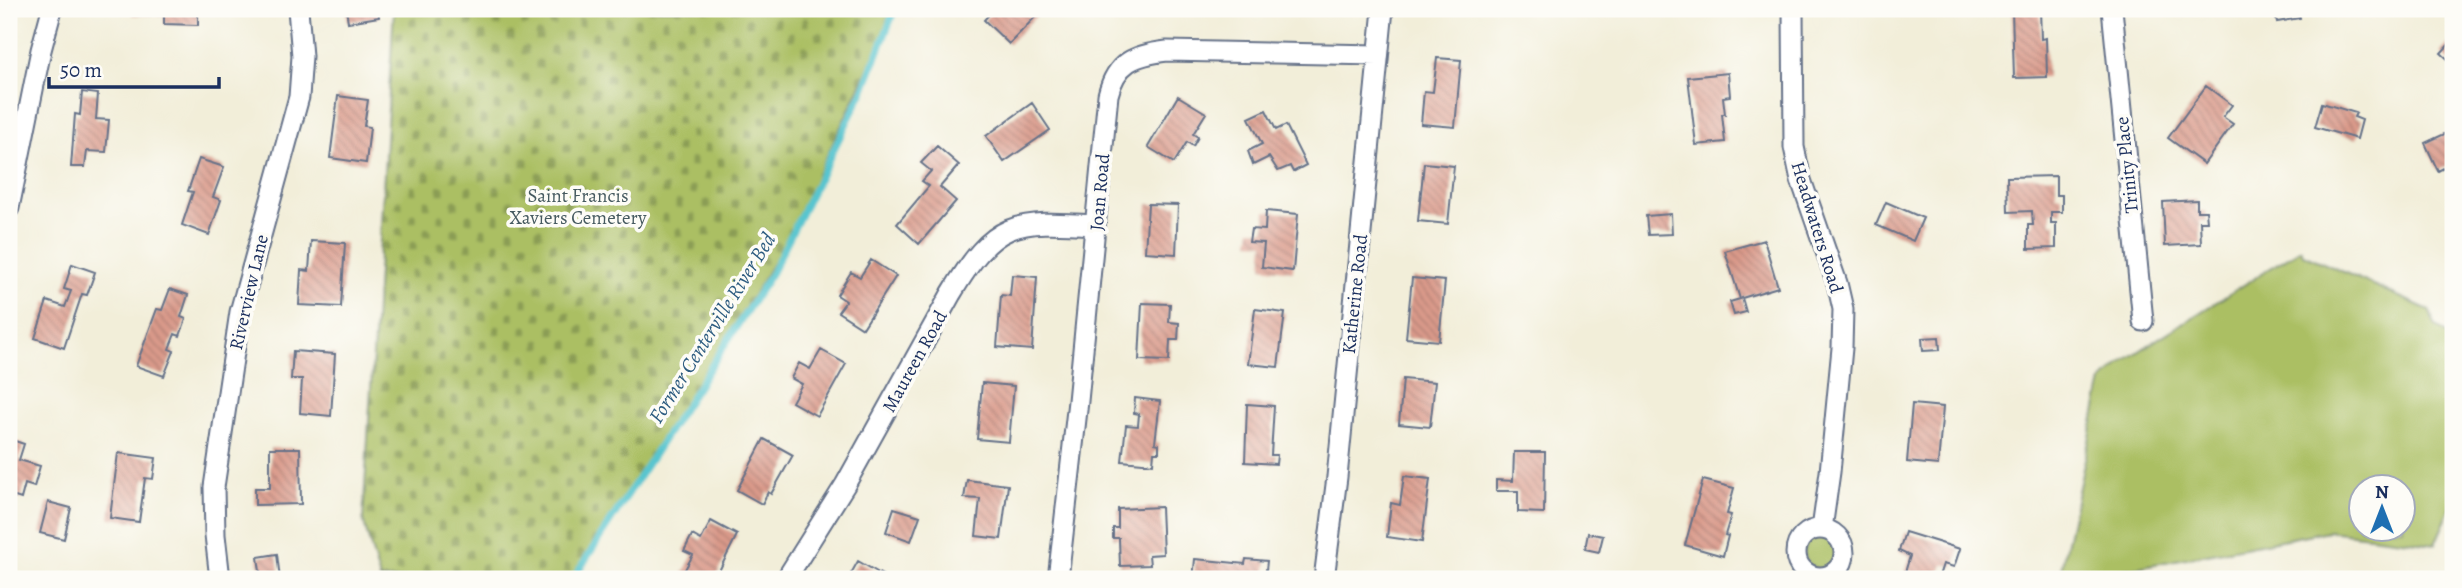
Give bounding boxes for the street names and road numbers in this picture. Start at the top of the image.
street label: Trinity Place [2109,115,2145,214]
street label: Joan Road [1084,152,1116,232]
street label: Headwaters Road [1785,158,1850,297]
street label: Riverview Lane [223,232,275,353]
street label: Katherine Road [1336,232,1374,355]
street label: Maureen Road [876,305,954,417]

